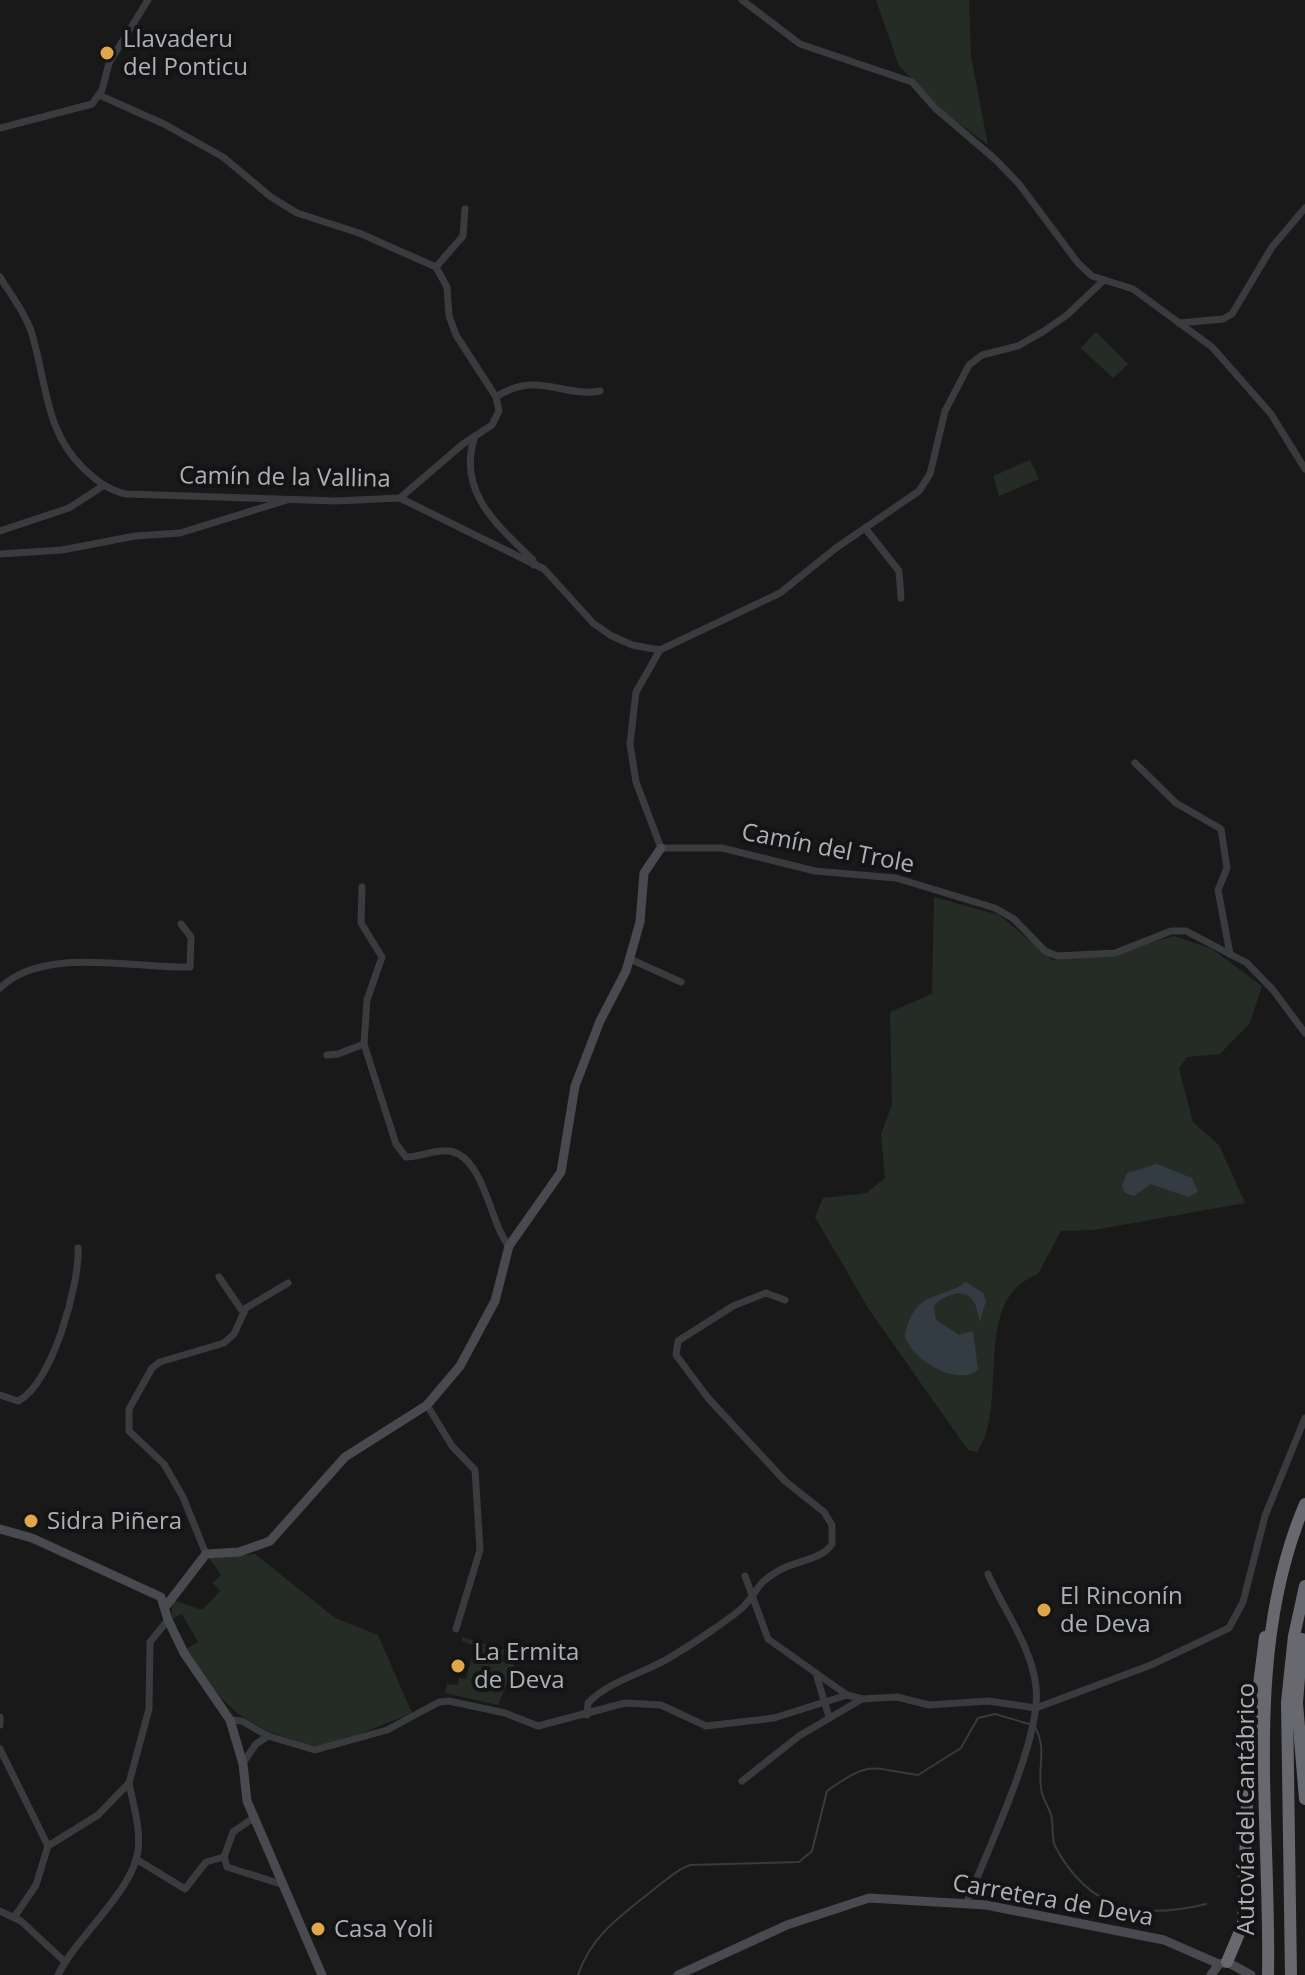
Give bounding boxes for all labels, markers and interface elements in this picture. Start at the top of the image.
place label: Llavaderu del Ponticu [123,21,248,82]
marker: Llavaderu del Ponticu [98,44,116,62]
street label: Camín de la Vallina [179,457,391,494]
street label: Camín del Trole [739,814,917,879]
place label: Sidra Piñera [47,1503,182,1536]
marker: Sidra Piñera [22,1512,40,1530]
place label: El Rinconín de Deva [1060,1578,1183,1639]
marker: El Rinconín de Deva [1035,1601,1053,1619]
place label: La Ermita de Deva [474,1634,579,1695]
marker: La Ermita de Deva [449,1657,467,1675]
street label: Autovía del Cantábrico [1228,1683,1261,1935]
street label: Carretera de Deva [950,1865,1156,1932]
place label: Casa Yoli [334,1911,433,1944]
marker: Casa Yoli [309,1920,327,1938]

